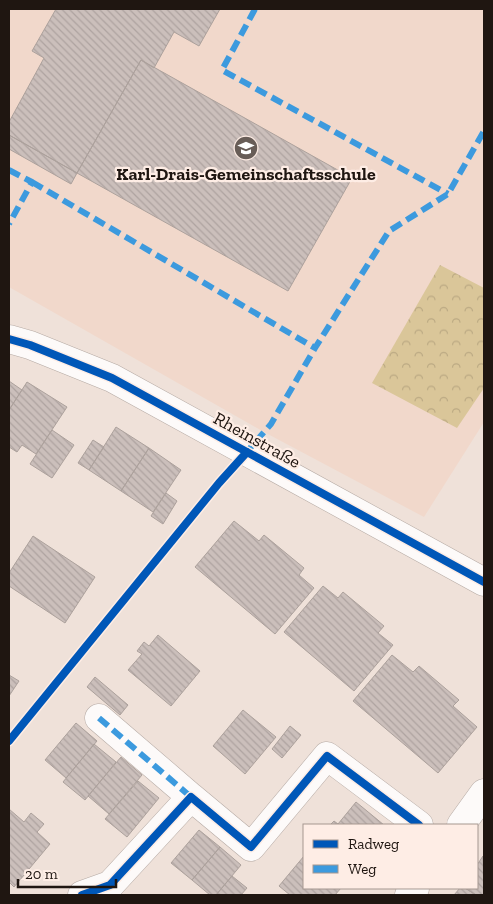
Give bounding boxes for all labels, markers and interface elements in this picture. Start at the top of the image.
school or university icon: Karl-Drais-Gemeinschaftsschule [233,135,259,161]
place label: Karl-Drais-Gemeinschaftsschule [116,163,376,185]
street label: Rheinstraße [210,407,304,473]
legend [303,824,478,889]
text: Radweg [348,835,399,853]
scale bar [18,856,115,888]
text: Weg [348,860,377,878]
text: 20 m [25,865,58,883]

